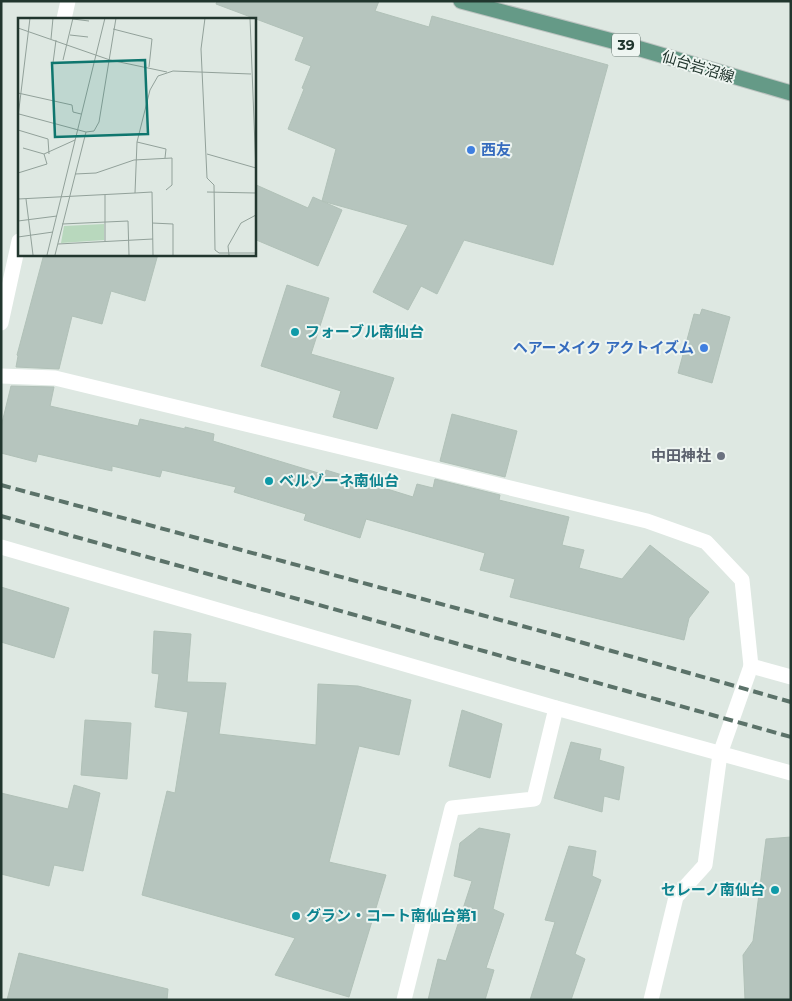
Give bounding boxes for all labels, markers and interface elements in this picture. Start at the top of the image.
inset map [18,18,255,255]
road number: 39 [612,34,640,56]
street label: 仙台岩沼線 [659,46,737,87]
place label: 西友 [481,140,511,159]
marker: 西友 [465,144,477,156]
place label: フォーブル南仙台 [305,322,424,341]
marker: フォーブル南仙台 [289,326,301,338]
place label: ヘアーメイク アクトイズム [513,338,694,357]
marker: ヘアーメイク アクトイズム [698,342,710,354]
place label: 中田神社 [651,446,711,465]
marker: 中田神社 [715,450,727,462]
place label: ベルゾーネ南仙台 [279,471,399,490]
marker: ベルゾーネ南仙台 [263,475,275,487]
place label: セレーノ南仙台 [661,880,765,899]
marker: セレーノ南仙台 [769,884,781,896]
place label: グラン・コート南仙台第1 [306,906,477,925]
marker: グラン・コート南仙台第1 [290,910,302,922]

